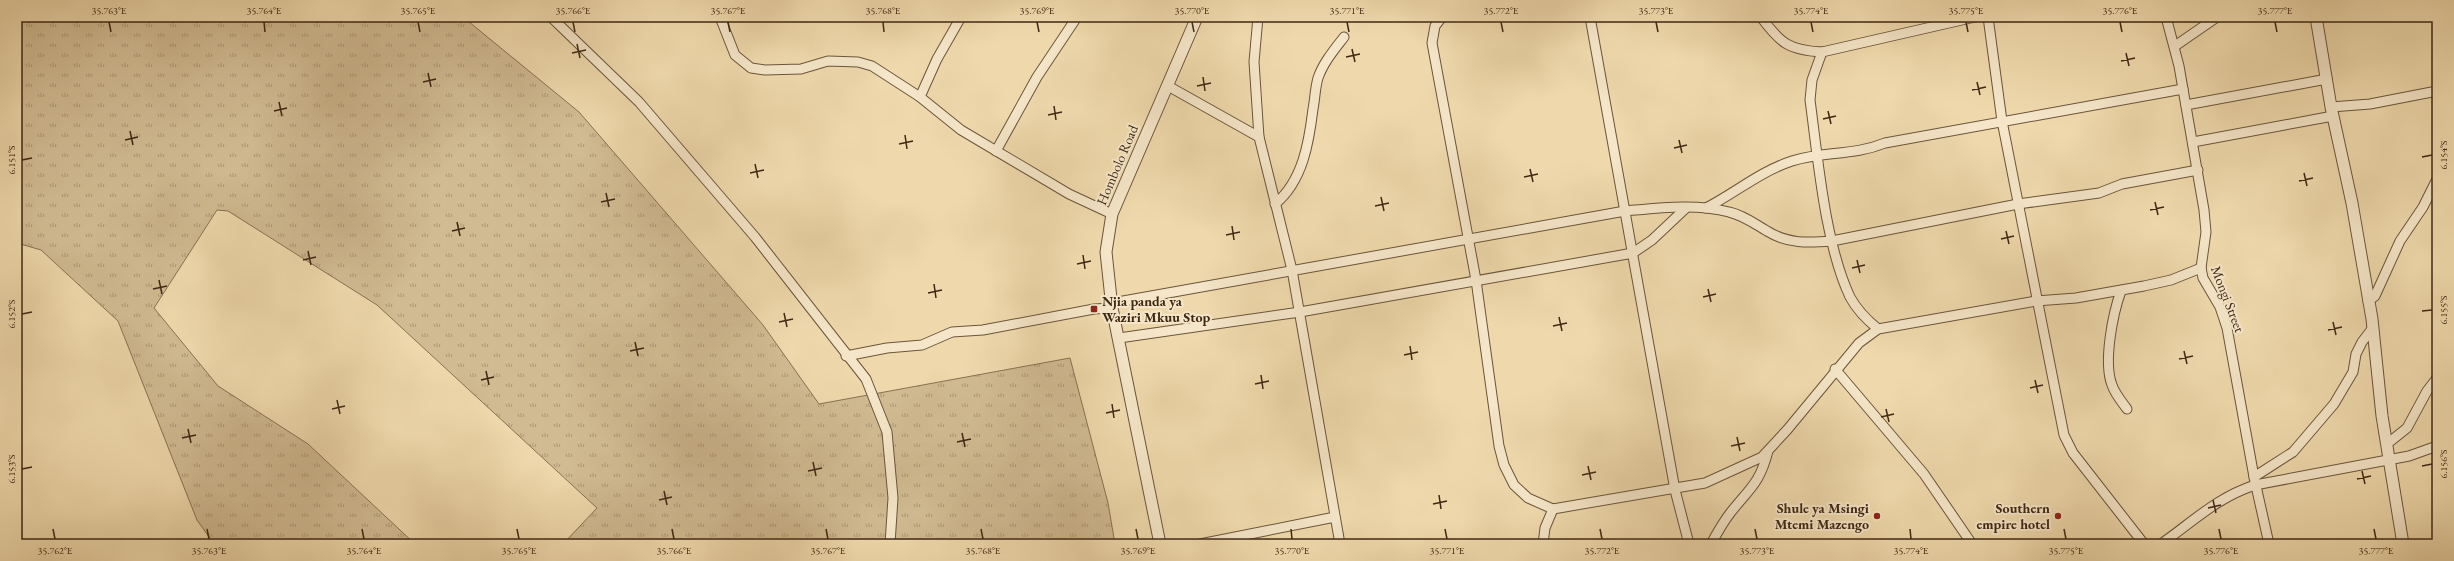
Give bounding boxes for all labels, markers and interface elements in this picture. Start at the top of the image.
text: 35.763°E [92,4,127,17]
text: 35.764°E [247,4,282,17]
text: 35.765°E [401,4,436,17]
text: 35.766°E [556,4,591,17]
text: 35.767°E [711,4,746,17]
text: 35.768°E [866,4,901,17]
text: 35.769°E [1020,4,1055,17]
text: 35.770°E [1175,4,1210,17]
text: 35.771°E [1330,4,1365,17]
text: 35.772°E [1484,4,1519,17]
text: 35.773°E [1639,4,1674,17]
text: 35.774°E [1794,4,1829,17]
text: 35.775°E [1949,4,1984,17]
text: 35.776°E [2103,4,2138,17]
text: 35.777°E [2258,4,2293,17]
street label: Hombolo Road [1092,121,1142,208]
text: 6.154°S [2437,140,2450,170]
text: 6.151°S [5,145,18,175]
street label: Mongi Street [2207,263,2249,335]
place label: Njia panda ya Waziri Mkuu Stop [1102,292,1211,326]
text: 6.155°S [2437,295,2450,325]
text: 6.152°S [5,299,18,329]
marker: Njia panda ya Waziri Mkuu Stop [1089,304,1099,314]
text: 6.156°S [2437,449,2450,479]
text: 6.153°S [5,454,18,484]
place label: Shule ya Msingi Mtemi Mazengo [1775,499,1869,533]
place label: Southern empire hotel [1976,499,2050,533]
marker: Shule ya Msingi Mtemi Mazengo [1872,511,1882,521]
marker: Southern empire hotel [2053,511,2063,521]
text: 35.762°E [38,544,73,557]
text: 35.763°E [192,544,227,557]
text: 35.764°E [347,544,382,557]
text: 35.765°E [502,544,537,557]
text: 35.766°E [657,544,692,557]
text: 35.767°E [811,544,846,557]
text: 35.768°E [966,544,1001,557]
text: 35.769°E [1121,544,1156,557]
text: 35.770°E [1275,544,1310,557]
text: 35.771°E [1430,544,1465,557]
text: 35.772°E [1585,544,1620,557]
text: 35.773°E [1740,544,1775,557]
text: 35.774°E [1894,544,1929,557]
text: 35.775°E [2049,544,2084,557]
text: 35.776°E [2204,544,2239,557]
text: 35.777°E [2359,544,2394,557]

